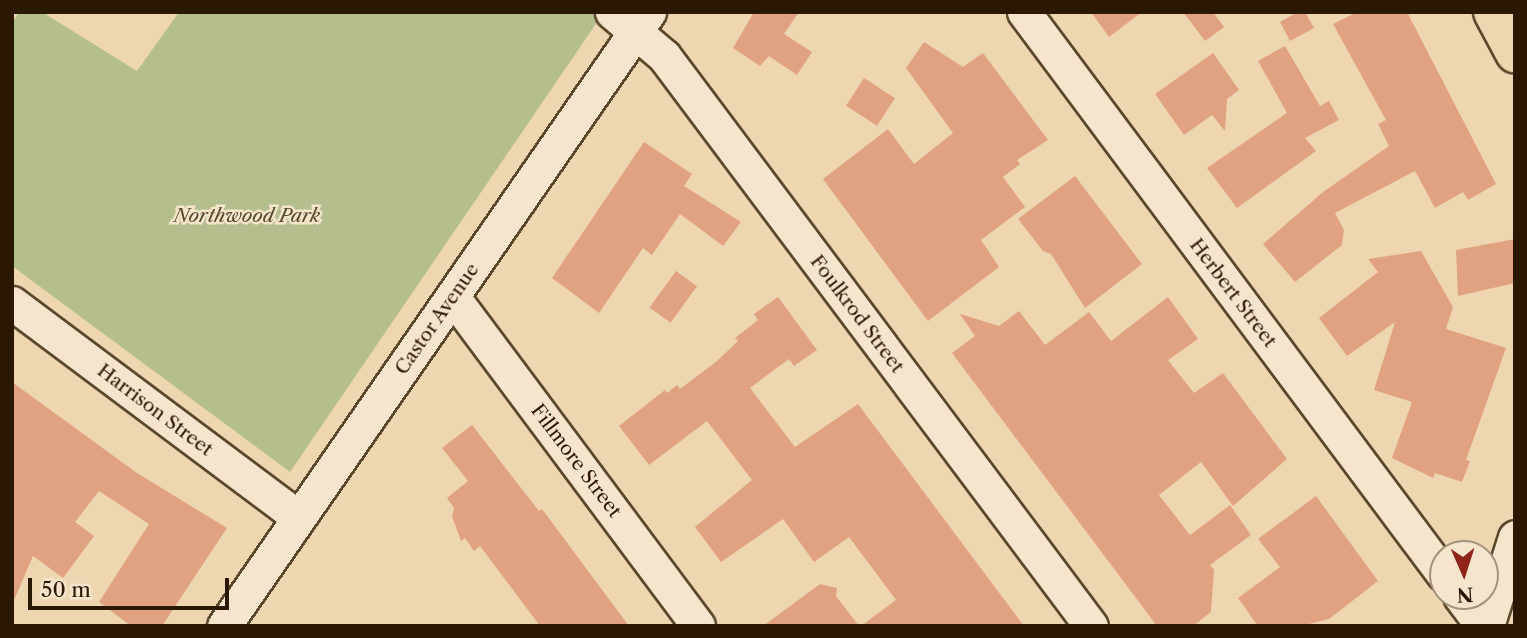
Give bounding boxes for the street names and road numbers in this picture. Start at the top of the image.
street label: Herbert Street [1185,234,1281,352]
street label: Foulkrod Street [805,251,909,377]
street label: Castor Avenue [390,258,484,380]
street label: Harrison Street [93,359,217,461]
street label: Fillmore Street [526,400,626,522]

